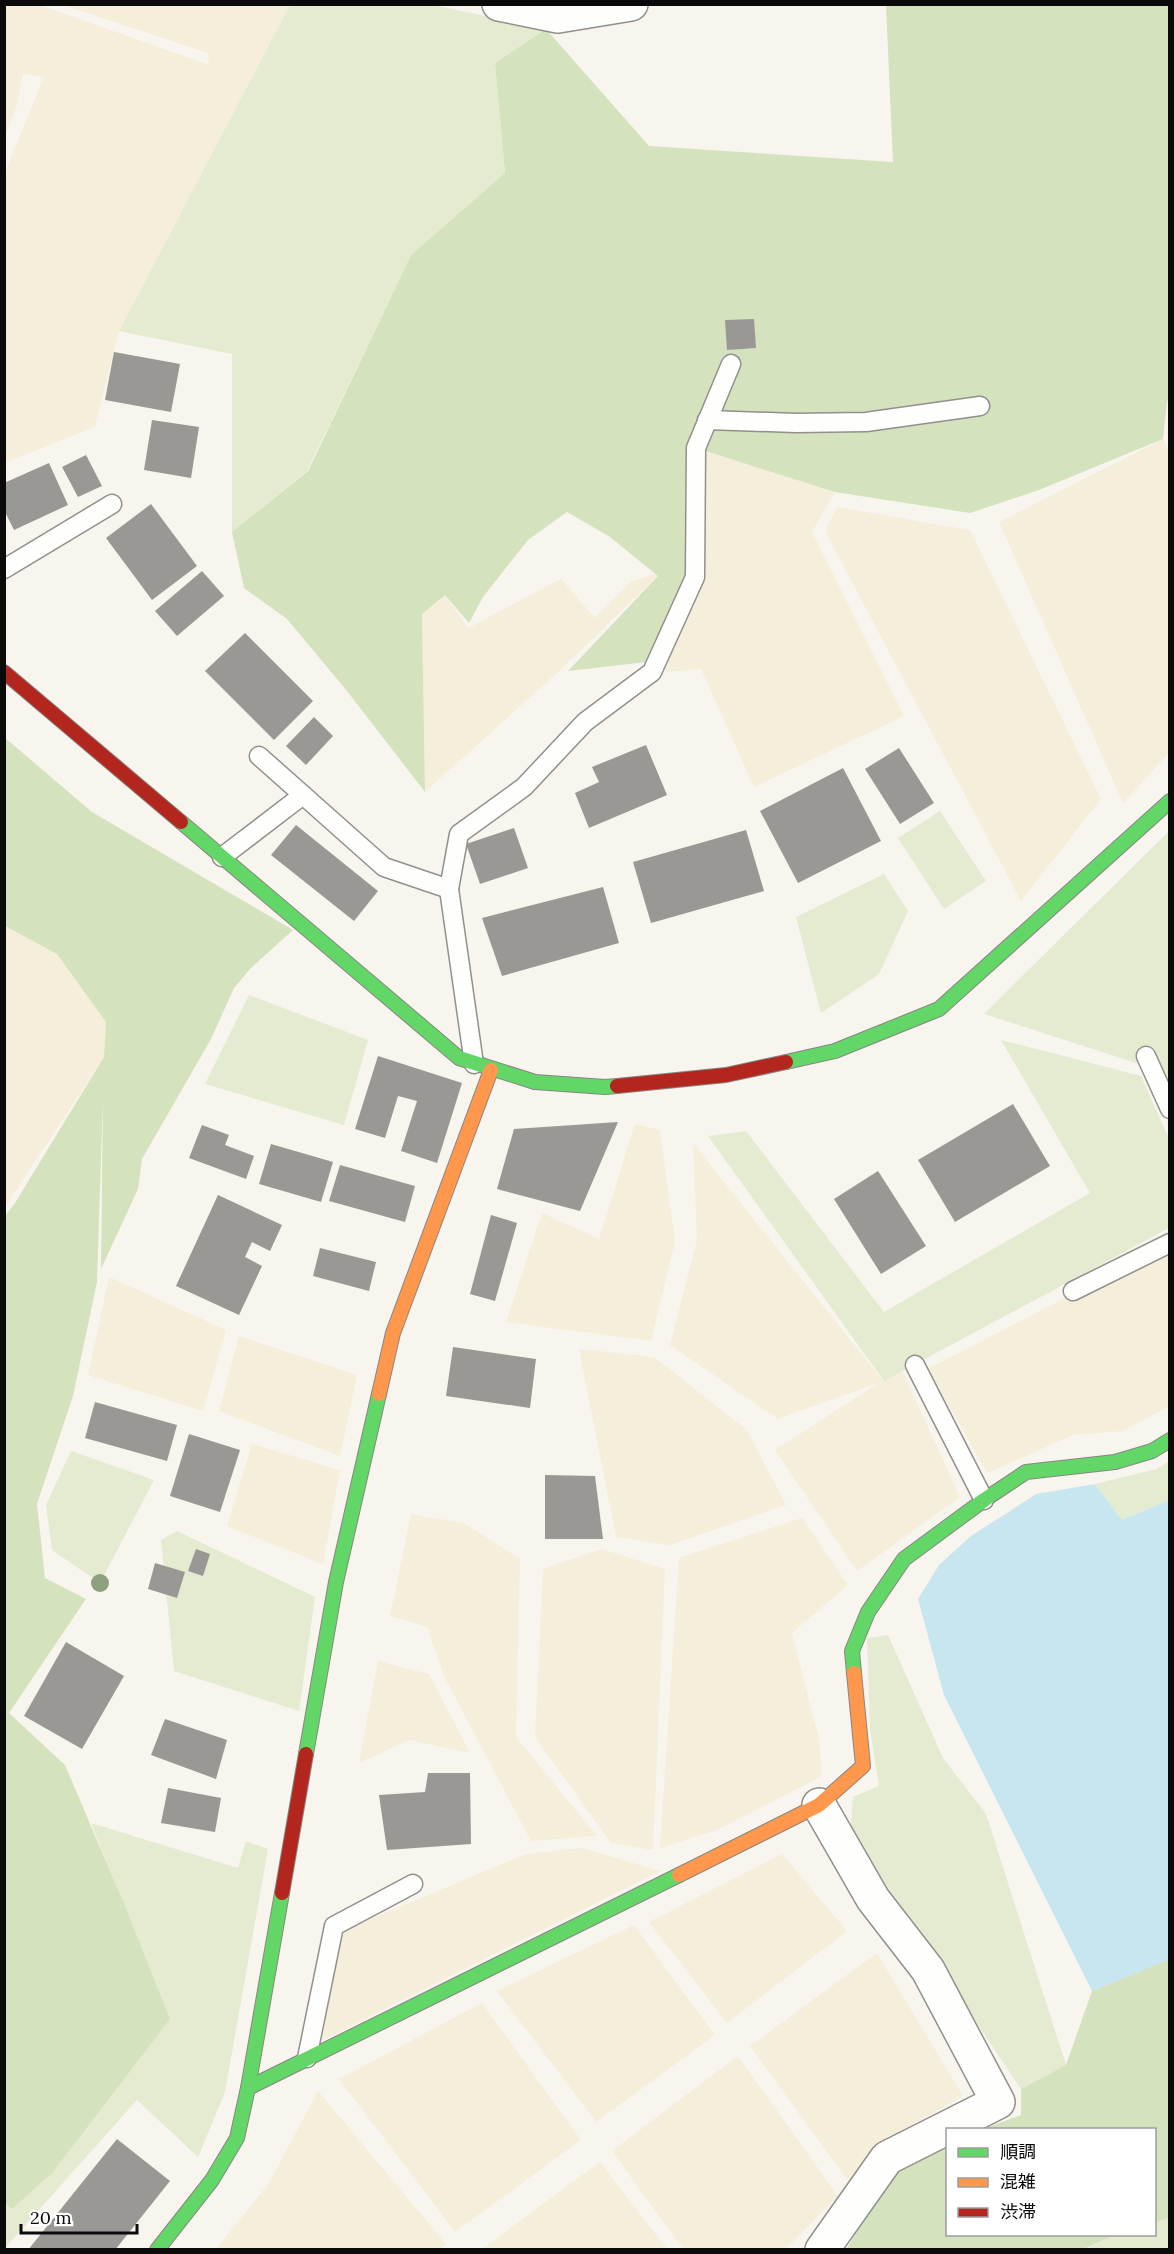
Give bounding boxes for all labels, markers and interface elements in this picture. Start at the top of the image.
legend [946,2128,1156,2236]
text: 順調 [1000,2140,1036,2163]
text: 混雑 [1000,2170,1036,2193]
scale bar [21,2197,136,2235]
text: 渋滞 [1000,2200,1036,2223]
text: 20 m [30,2206,72,2229]

